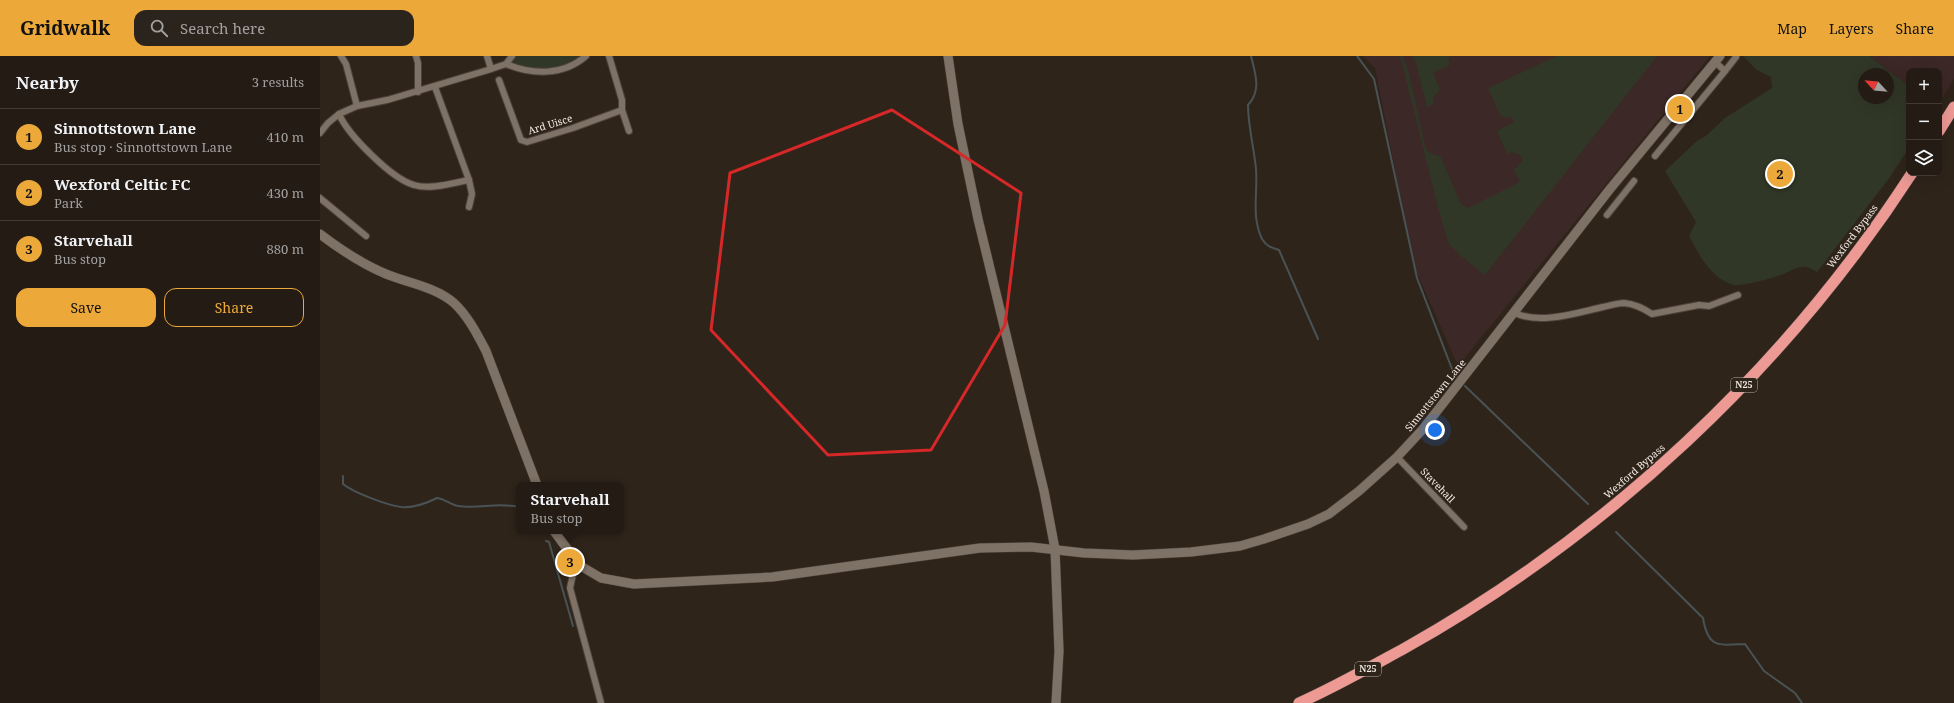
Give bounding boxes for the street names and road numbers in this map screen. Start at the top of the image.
street label: Ard Uisce [526,111,574,137]
street label: Wexford Bypass [1823,201,1881,271]
street label: Sinnottstown Lane [1401,356,1469,434]
road number: N25 [1731,378,1757,392]
street label: Wexford Bypass [1600,440,1668,501]
street label: Stavehall [1418,464,1458,506]
road number: N25 [1355,662,1381,676]

